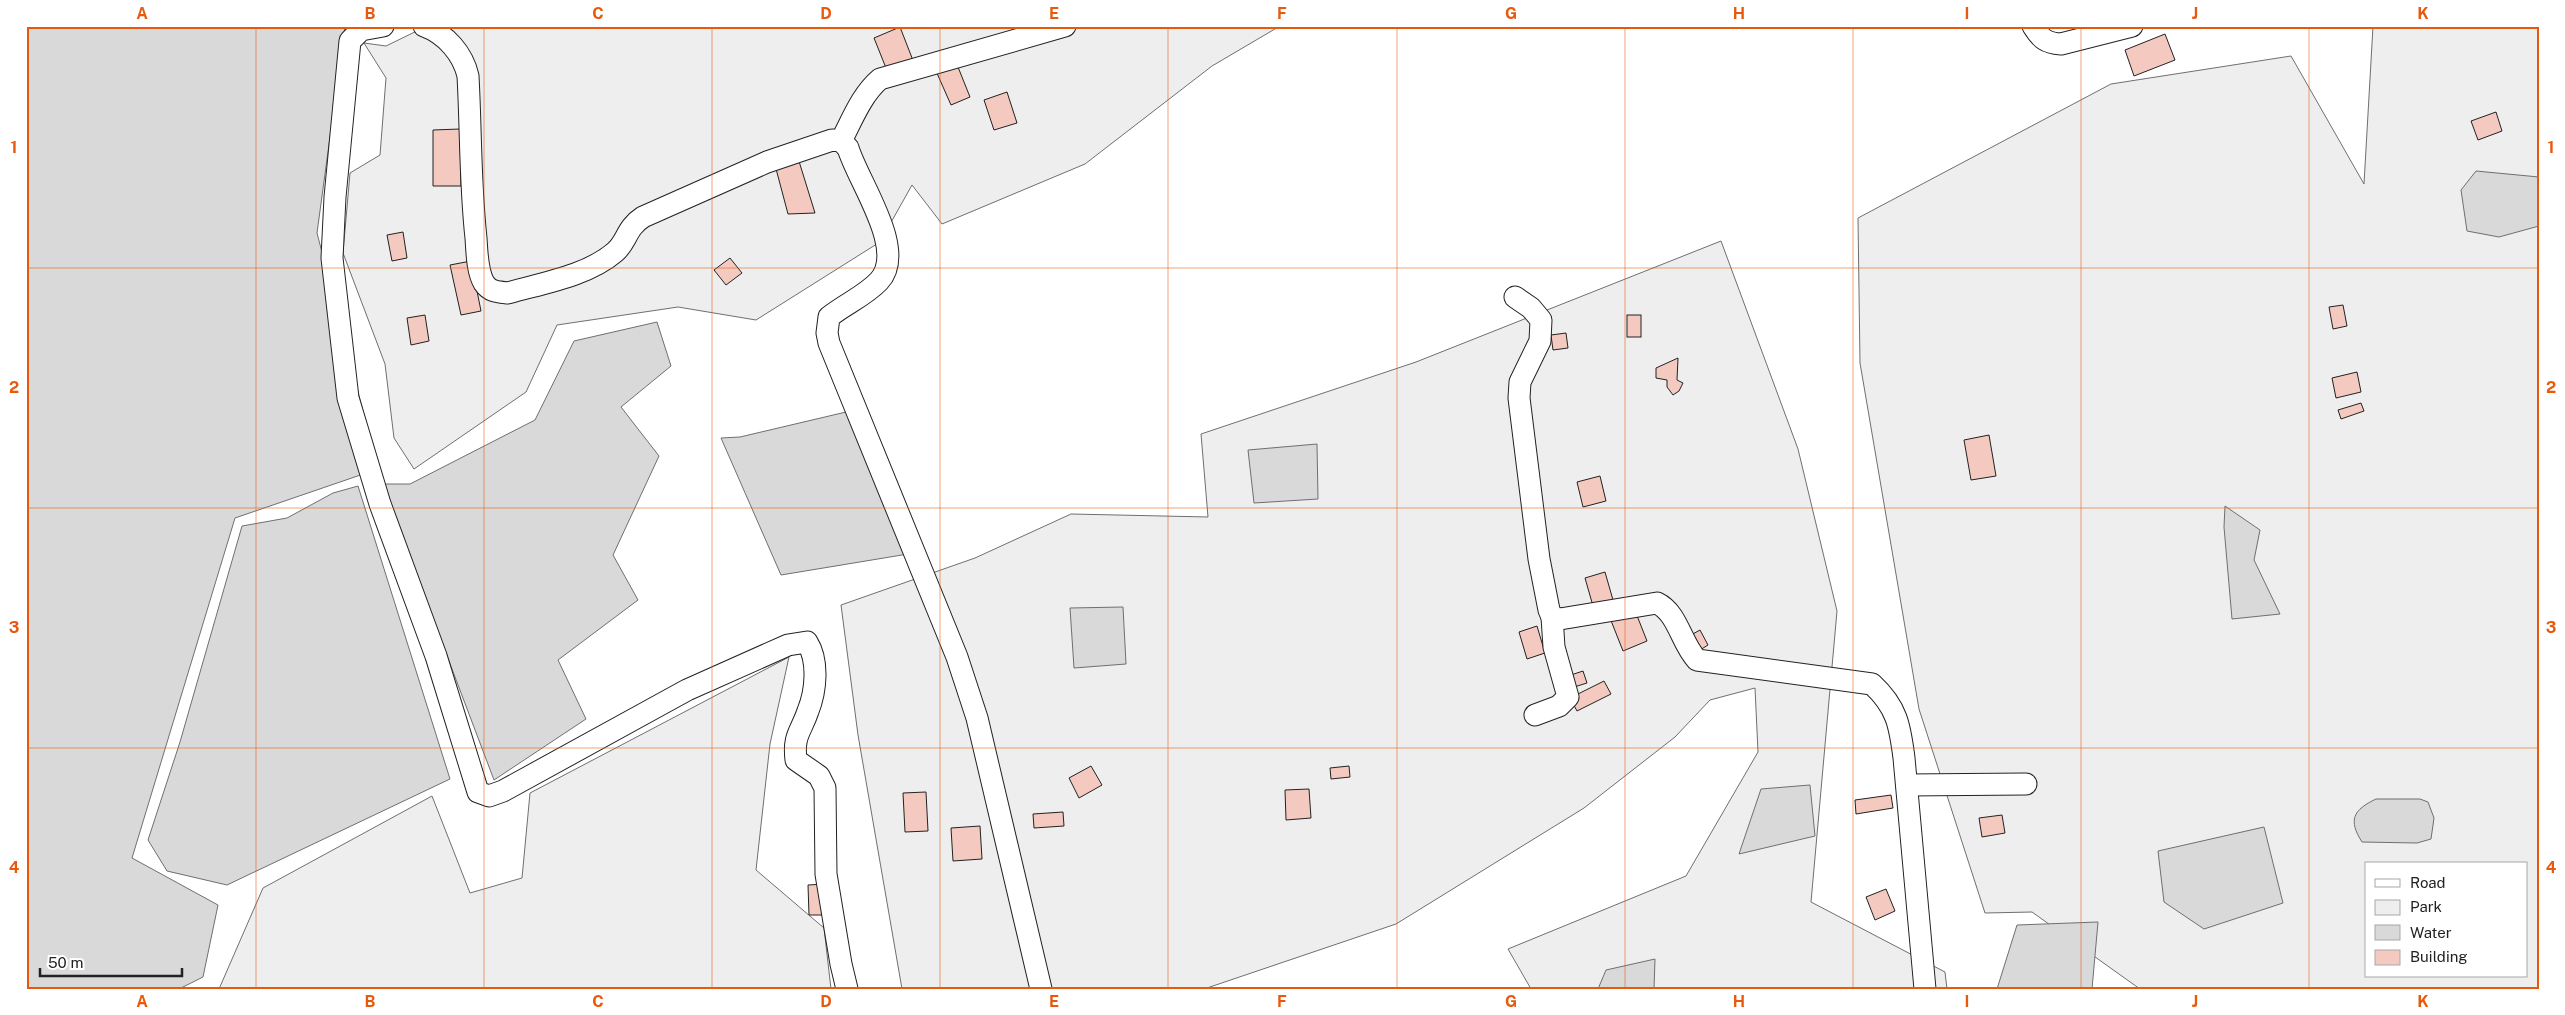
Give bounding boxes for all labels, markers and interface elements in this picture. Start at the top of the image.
text: A [136,4,148,23]
text: B [365,4,376,23]
text: C [592,4,604,23]
text: D [820,4,832,23]
text: E [1049,4,1059,23]
text: F [1277,4,1287,23]
text: G [1505,4,1517,23]
text: H [1733,4,1745,23]
text: I [1965,4,1969,23]
text: J [2192,4,2198,23]
text: K [2417,4,2429,23]
text: 1 [11,138,17,157]
text: 1 [2548,138,2554,157]
text: 2 [9,378,19,397]
text: 2 [2546,378,2556,397]
text: 3 [9,618,19,637]
text: 3 [2546,618,2556,637]
text: 4 [9,858,20,877]
text: 4 [2546,858,2557,877]
legend [2365,862,2528,978]
text: Road [2410,874,2446,891]
text: Park [2410,898,2442,915]
text: Water [2410,924,2452,941]
scale bar [40,945,182,977]
text: Building [2410,948,2468,965]
text: 50 m [48,954,83,971]
text: A [136,992,148,1011]
text: B [365,992,376,1011]
text: C [592,992,604,1011]
text: D [820,992,832,1011]
text: E [1049,992,1059,1011]
text: F [1277,992,1287,1011]
text: G [1505,992,1517,1011]
text: H [1733,992,1745,1011]
text: I [1965,992,1969,1011]
text: J [2192,992,2198,1011]
text: K [2417,992,2429,1011]

